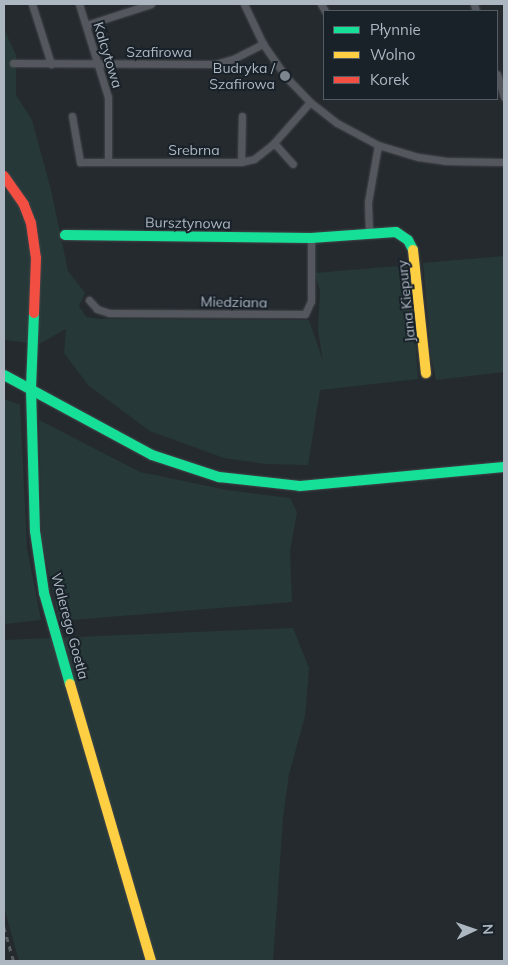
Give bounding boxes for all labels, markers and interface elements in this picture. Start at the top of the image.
legend [323,10,498,100]
street label: Kalcytowa [90,20,126,90]
text: Płynnie [370,20,421,39]
street label: Szafirowa [126,44,192,60]
text: Wolno [370,45,415,64]
place label: Budryka / Szafirowa [209,60,275,92]
marker: Budryka / Szafirowa [279,70,291,82]
text: Korek [370,70,409,89]
street label: Srebrna [168,142,220,158]
street label: Bursztynowa [145,214,231,232]
street label: Jana Kiepury [393,259,419,343]
street label: Miedziana [200,293,268,311]
street label: Walerego Goetla [48,571,92,681]
north arrow [448,905,498,955]
text: N [479,923,497,935]

